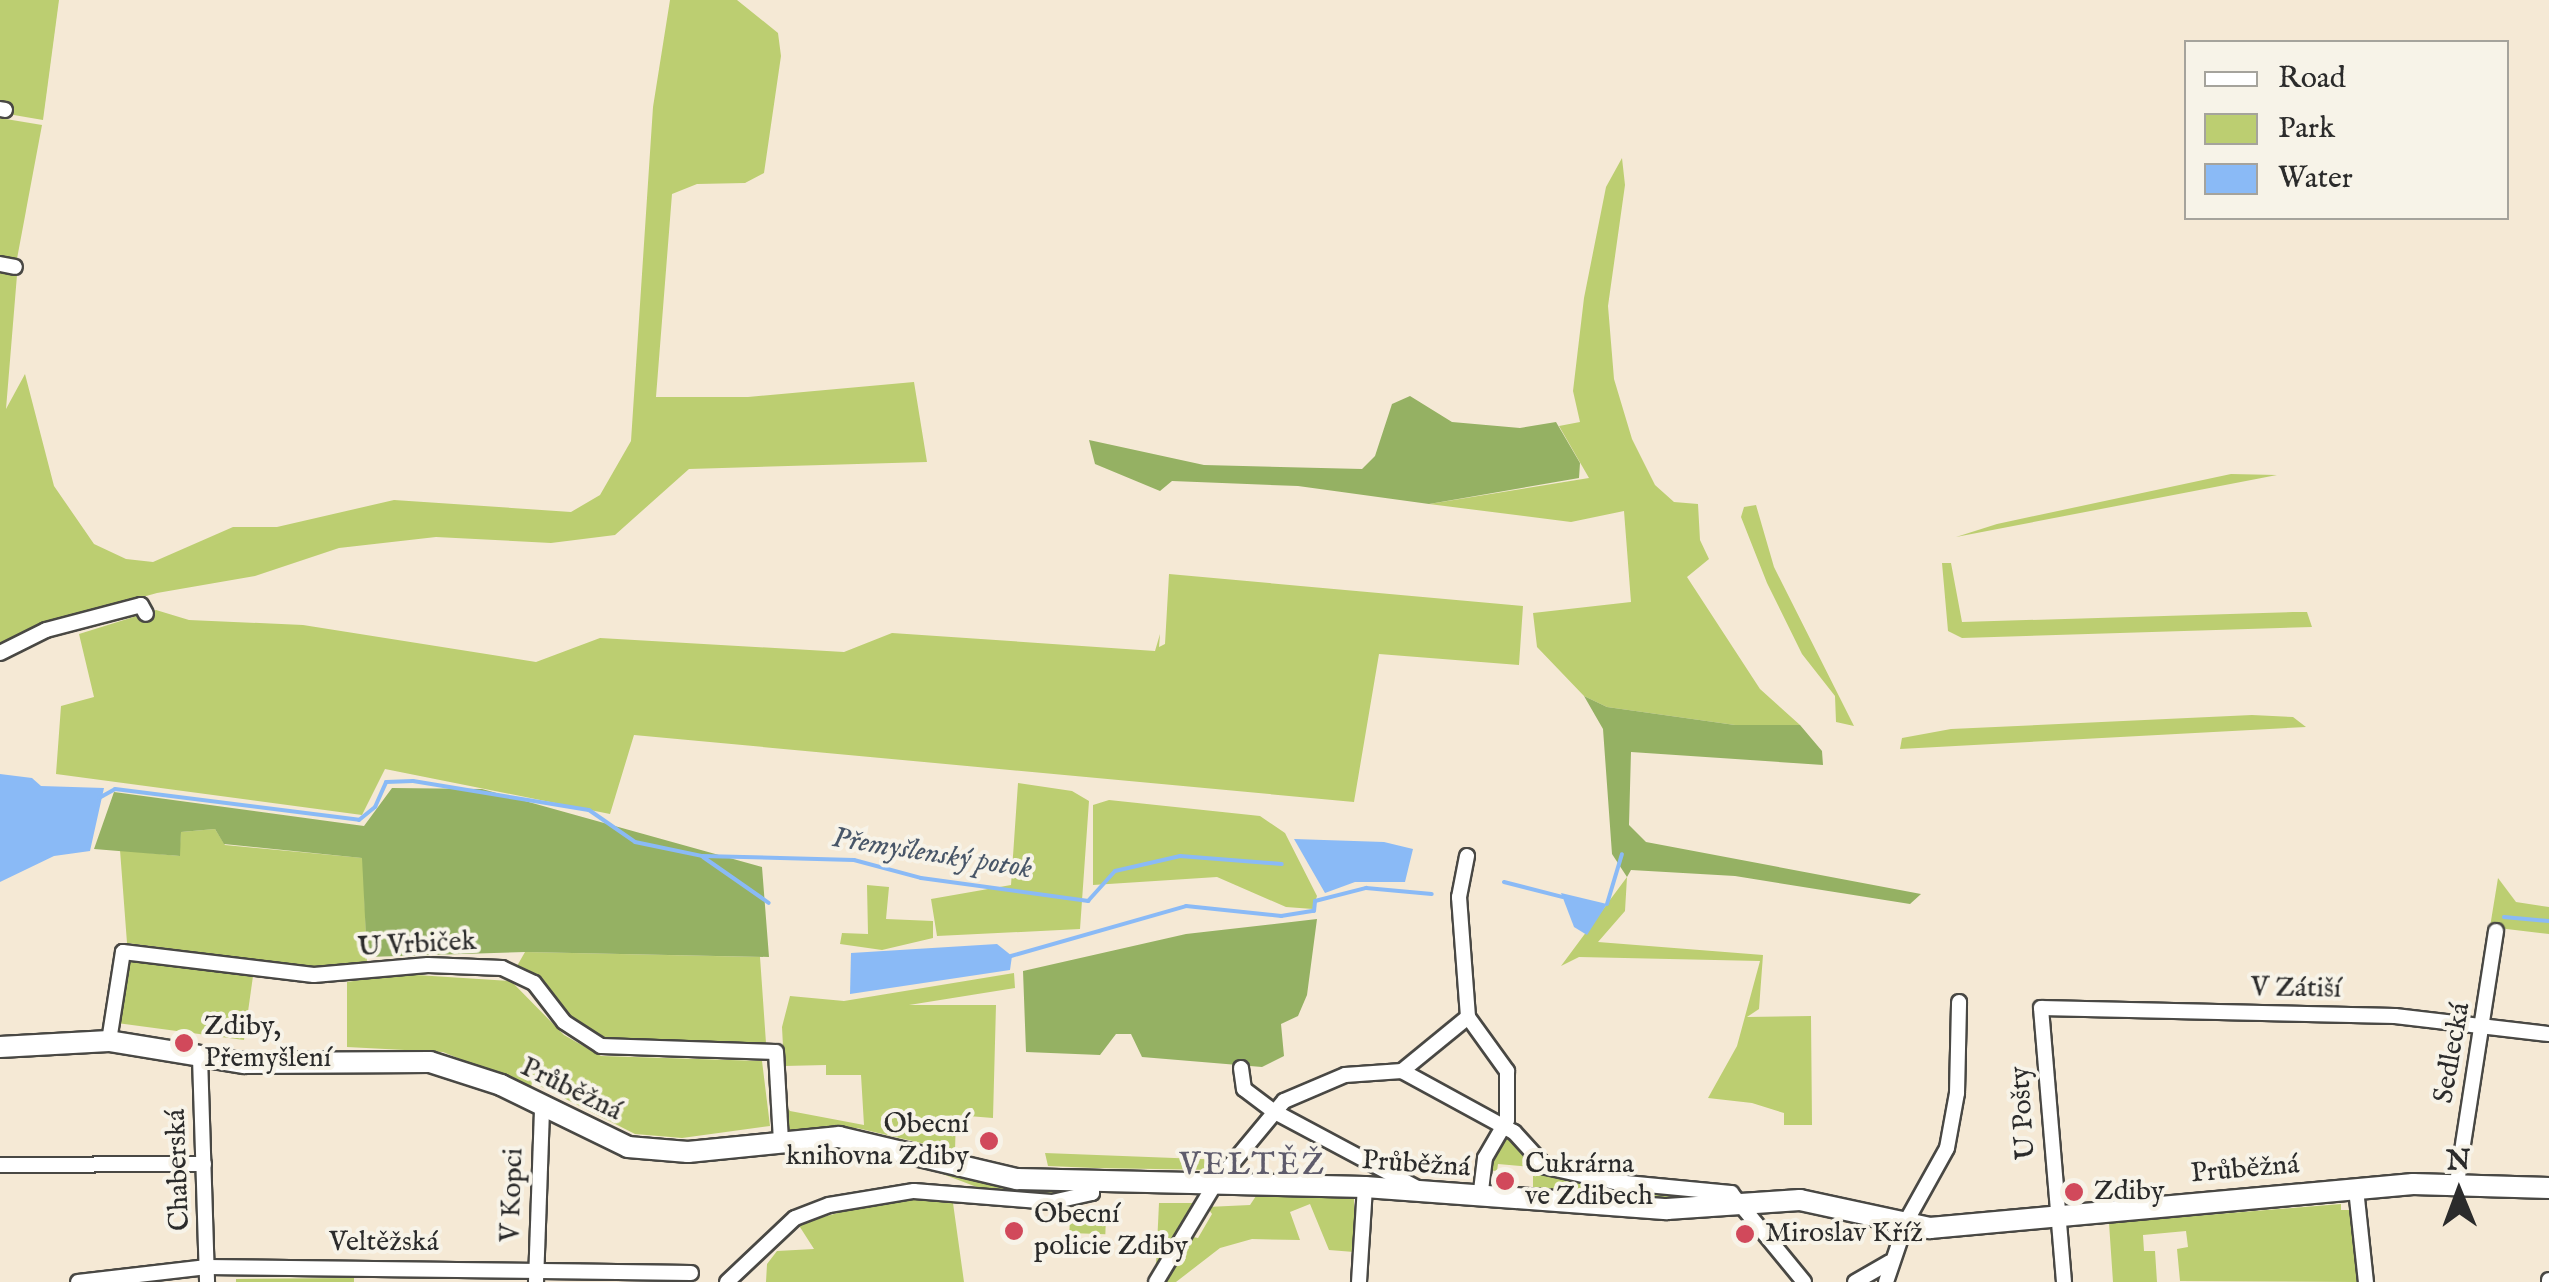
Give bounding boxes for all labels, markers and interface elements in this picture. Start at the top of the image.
legend [2184,40,2509,220]
text: Road [2278,60,2346,98]
text: Park [2278,110,2335,148]
text: Water [2278,160,2353,198]
water label: Přemyšlenský potok [829,820,1035,888]
street label: U Vrbiček [357,925,477,965]
street label: V Zátiší [2250,971,2342,1007]
street label: Sedlecká [2428,1000,2478,1106]
place label: Zdiby, Přemyšlení [204,1010,331,1076]
marker: Zdiby, Přemyšlení [173,1032,195,1054]
street label: Průběžná [515,1051,627,1129]
street label: U Pošty [2004,1065,2044,1161]
street label: Chaberská [160,1108,198,1232]
place label: Obecní knihovna Zdiby [786,1108,969,1174]
marker: Obecní knihovna Zdiby [978,1130,1000,1152]
north arrow [2409,1142,2509,1242]
street label: Průběžná [1361,1144,1471,1186]
text: N [2446,1144,2471,1179]
street label: V Kopci [495,1147,531,1243]
district label: VELTĚŽ [1179,1147,1327,1185]
place label: Cukrárna ve Zdibech [1525,1148,1653,1214]
street label: Průběžná [2189,1149,2301,1191]
marker: Cukrárna ve Zdibech [1494,1170,1516,1192]
place label: Zdiby [2094,1175,2164,1209]
marker: Zdiby [2063,1181,2085,1203]
place label: Obecní policie Zdiby [1034,1198,1188,1264]
place label: Miroslav Kříž [1765,1217,1923,1251]
marker: Obecní policie Zdiby [1003,1220,1025,1242]
marker: Miroslav Kříž [1734,1223,1756,1245]
street label: Veltěžská [329,1226,439,1260]

